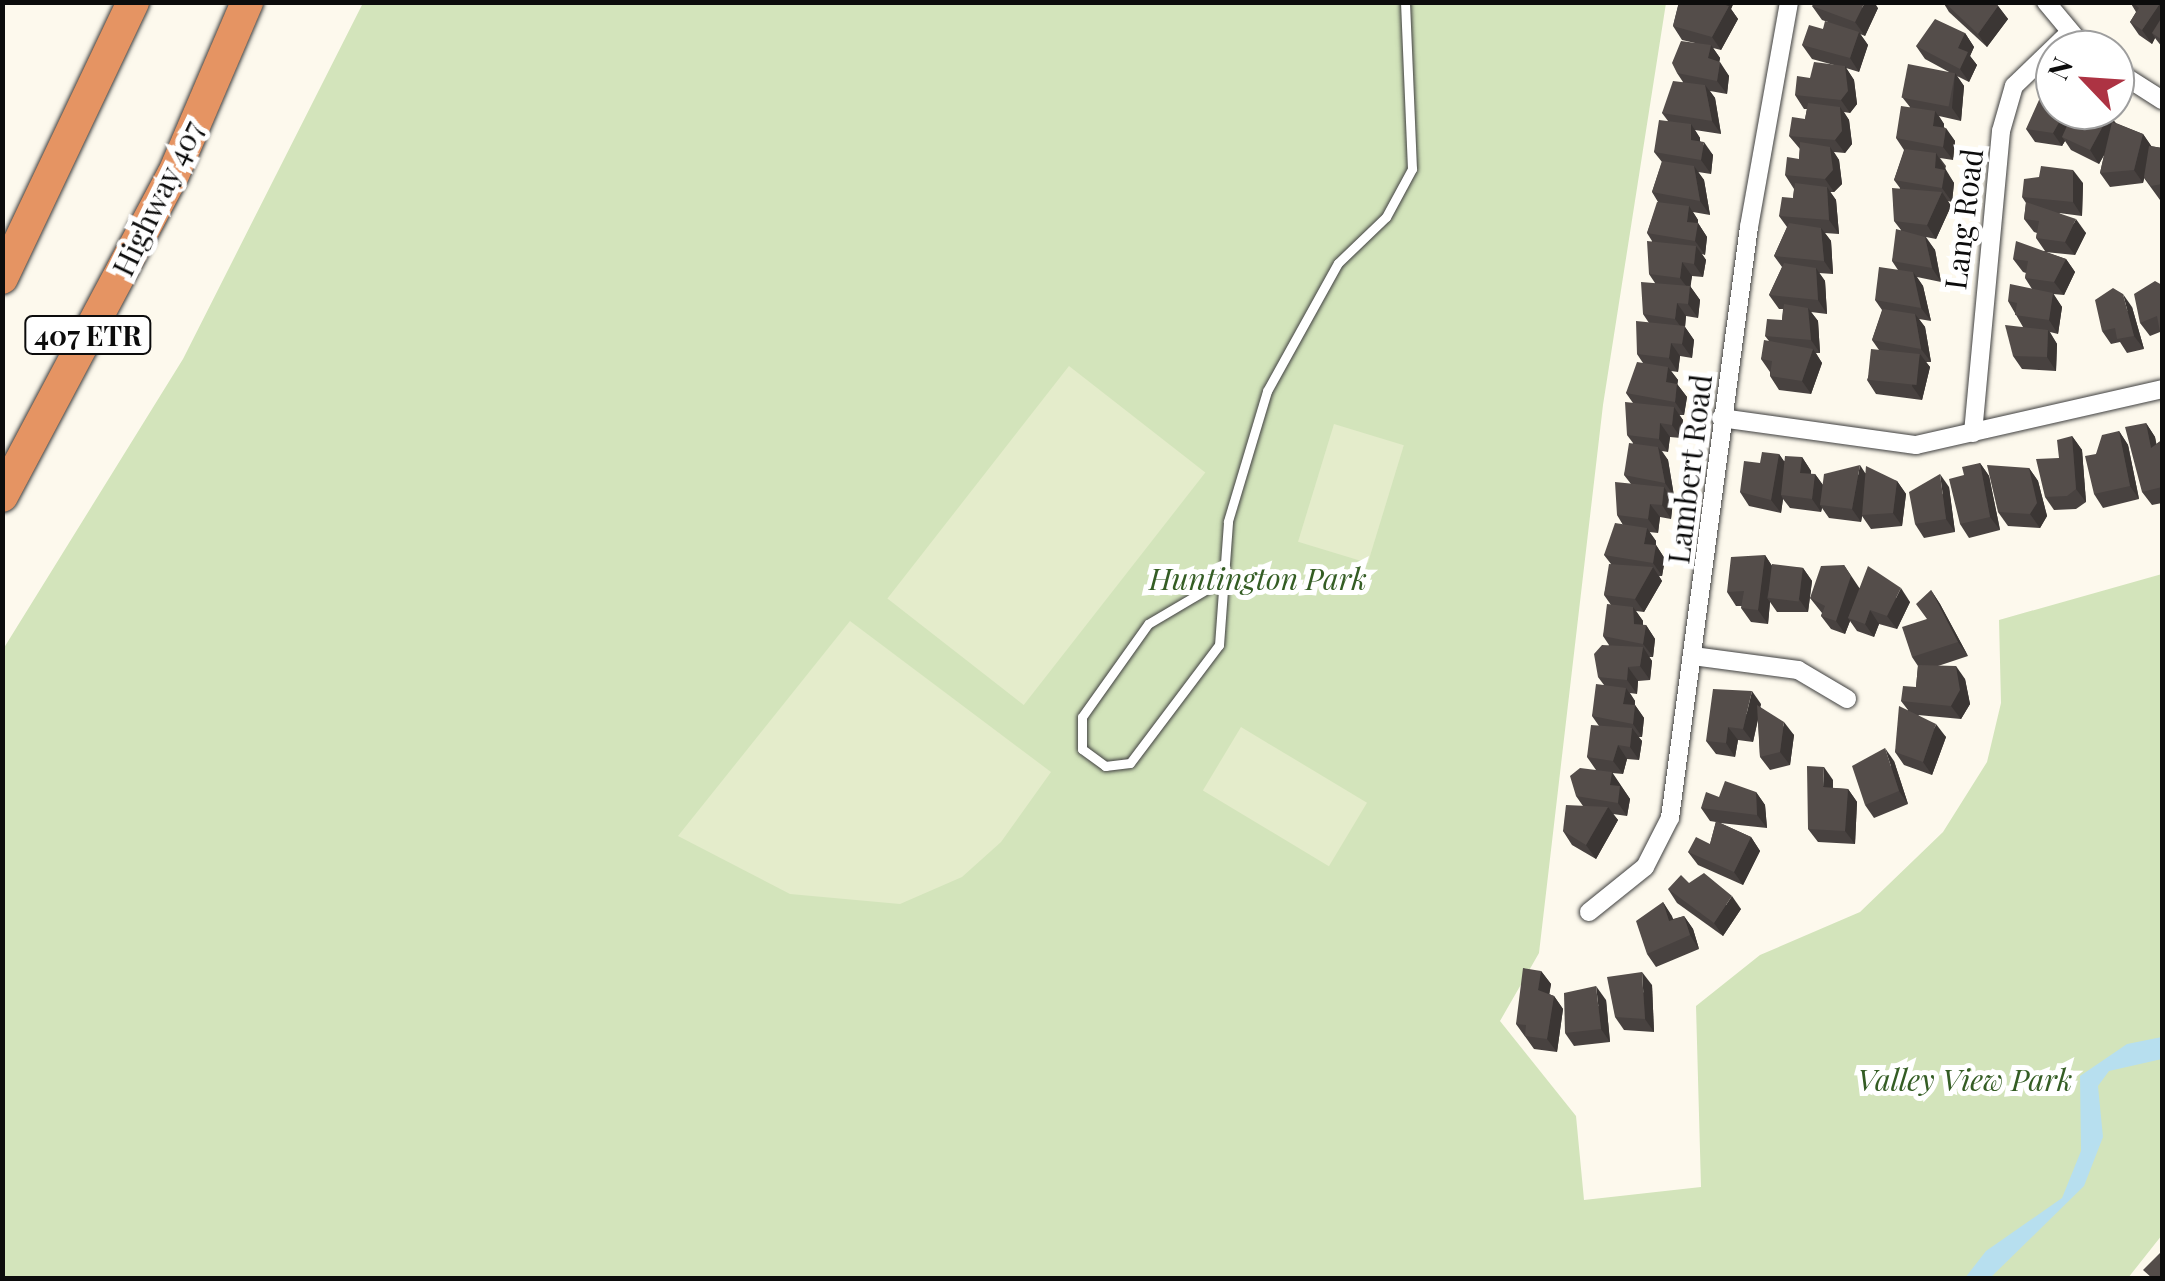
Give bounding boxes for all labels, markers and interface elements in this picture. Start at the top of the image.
north arrow [2035,30,2135,130]
text: N [2038,51,2080,85]
street label: Highway 407 [104,114,210,282]
street label: Lang Road [1936,146,1990,292]
road number: 407 ETR [23,312,153,358]
street label: Lambert Road [1659,372,1719,566]
park label: Huntington Park [1149,560,1367,596]
park label: Valley View Park [1858,1061,2072,1097]

